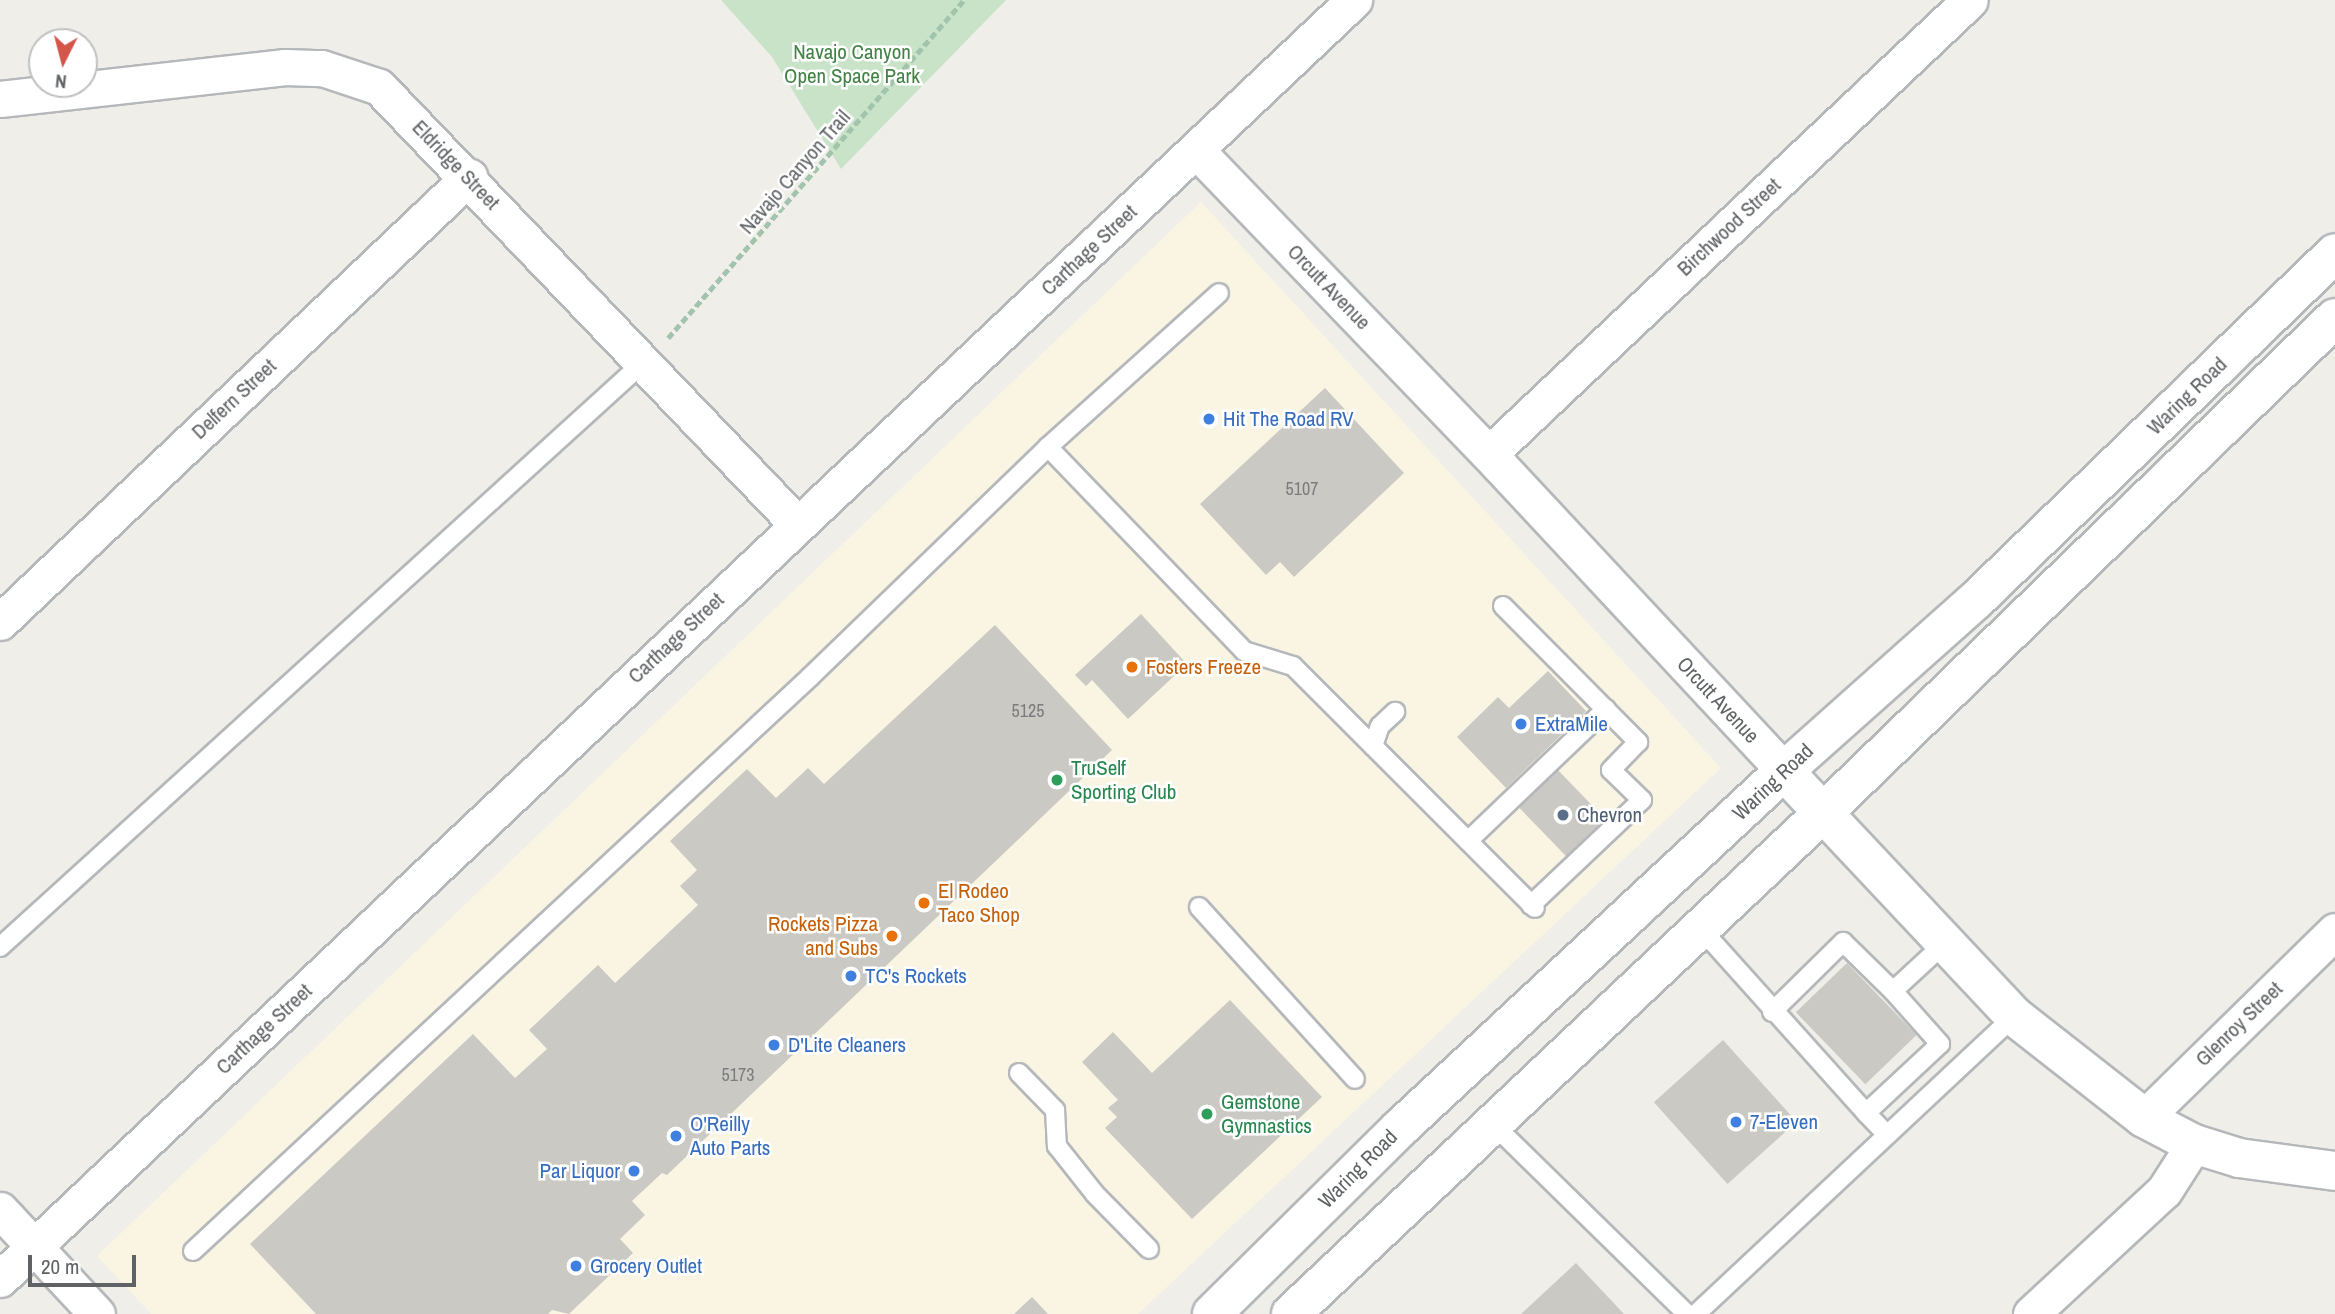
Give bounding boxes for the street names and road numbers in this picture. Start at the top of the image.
street label: Navajo Canyon Trail [734,105,856,239]
street label: Eldridge Street [407,115,505,215]
street label: Birchwood Street [1672,173,1786,281]
street label: Carthage Street [1036,199,1142,301]
street label: Orcutt Avenue [1282,239,1376,335]
street label: Waring Road [2142,352,2232,440]
street label: Delfern Street [187,354,281,444]
street label: Carthage Street [623,587,729,689]
street label: Orcutt Avenue [1671,651,1765,749]
street label: Waring Road [1728,738,1818,826]
street label: Glenroy Street [2190,976,2288,1072]
street label: Carthage Street [211,978,317,1080]
street label: Waring Road [1313,1124,1403,1214]

